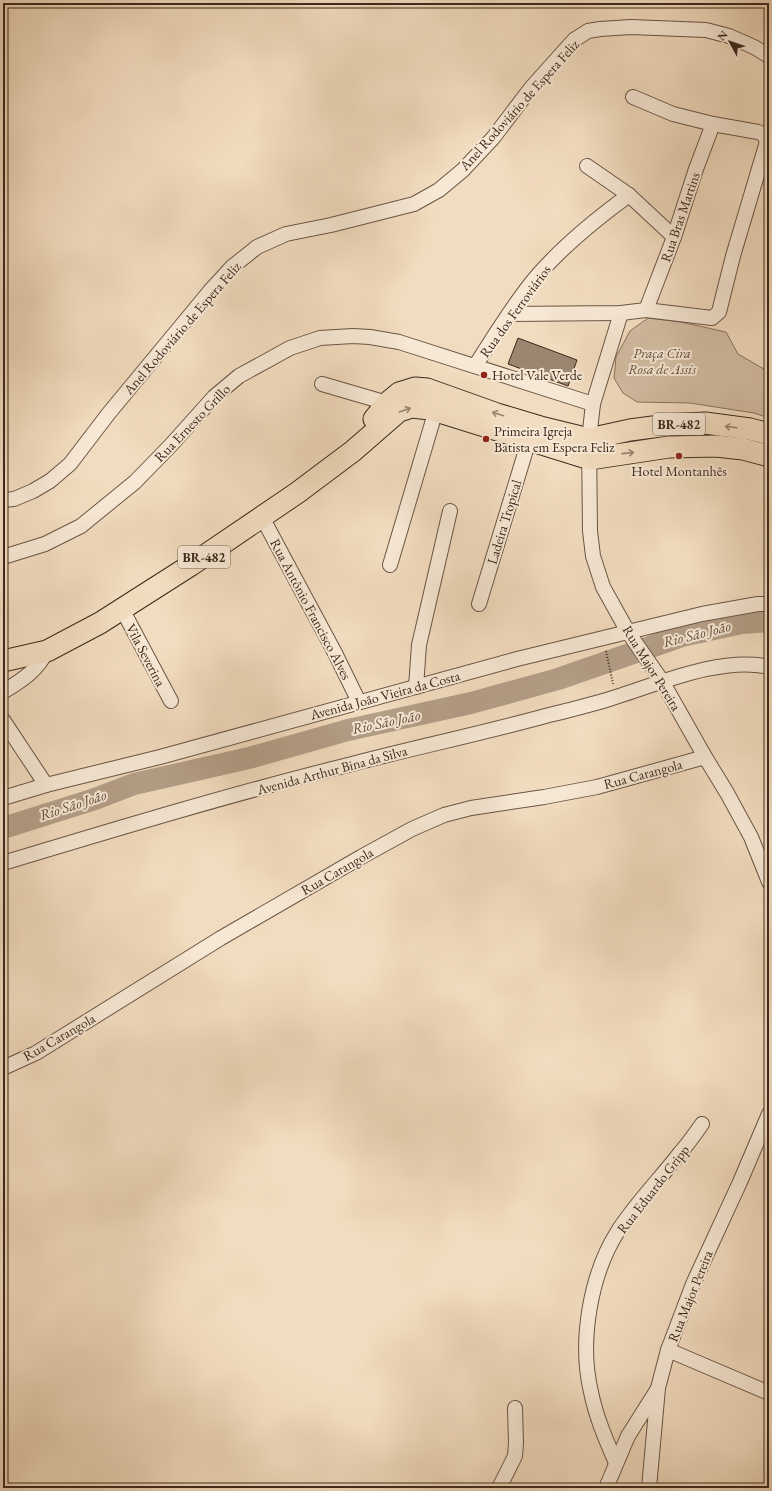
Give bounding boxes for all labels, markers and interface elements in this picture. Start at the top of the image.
north arrow [710,22,750,62]
text: N [714,28,731,43]
street label: Anel Rodoviário de Espera Feliz [455,35,583,175]
street label: Rua Bras Martins [656,169,704,264]
street label: Anel Rodoviário de Espera Feliz [119,257,245,399]
street label: Rua dos Ferroviários [475,261,555,361]
park label: Praça Cira Rosa de Assis [628,344,696,378]
place label: Hotel Vale Verde [492,366,583,384]
marker: Hotel Vale Verde [479,370,489,380]
street label: Rua Ernesto Grillo [150,380,234,466]
one-way arrow [399,405,411,413]
one-way arrow [491,410,504,417]
road number: BR-482 [653,413,705,435]
place label: Primeira Igreja Batista em Espera Feliz [494,422,615,456]
one-way arrow [725,423,738,430]
marker: Primeira Igreja Batista em Espera Feliz [481,434,491,444]
one-way arrow [621,449,634,456]
marker: Hotel Montanhês [674,451,684,461]
place label: Hotel Montanhês [631,462,727,480]
street label: Ladeira Tropical [483,477,526,566]
street label: Rua Antônio Francisco Alves [266,535,356,683]
road number: BR-482 [178,546,230,568]
water label: Rio São João [661,616,733,651]
street label: Vila Severina [122,620,170,690]
street label: Rua Major Pereira [619,622,686,714]
street label: Avenida João Vieira da Costa [307,666,462,724]
water label: Rio São João [350,705,422,738]
street label: Avenida Arthur Bina da Silva [254,741,409,799]
street label: Rua Carangola [602,755,685,793]
water label: Rio São João [37,785,109,824]
street label: Rua Carangola [298,843,377,899]
street label: Rua Carangola [20,1009,99,1065]
street label: Rua Eduardo Gripp [613,1141,693,1237]
street label: Rua Major Pereira [663,1247,717,1345]

